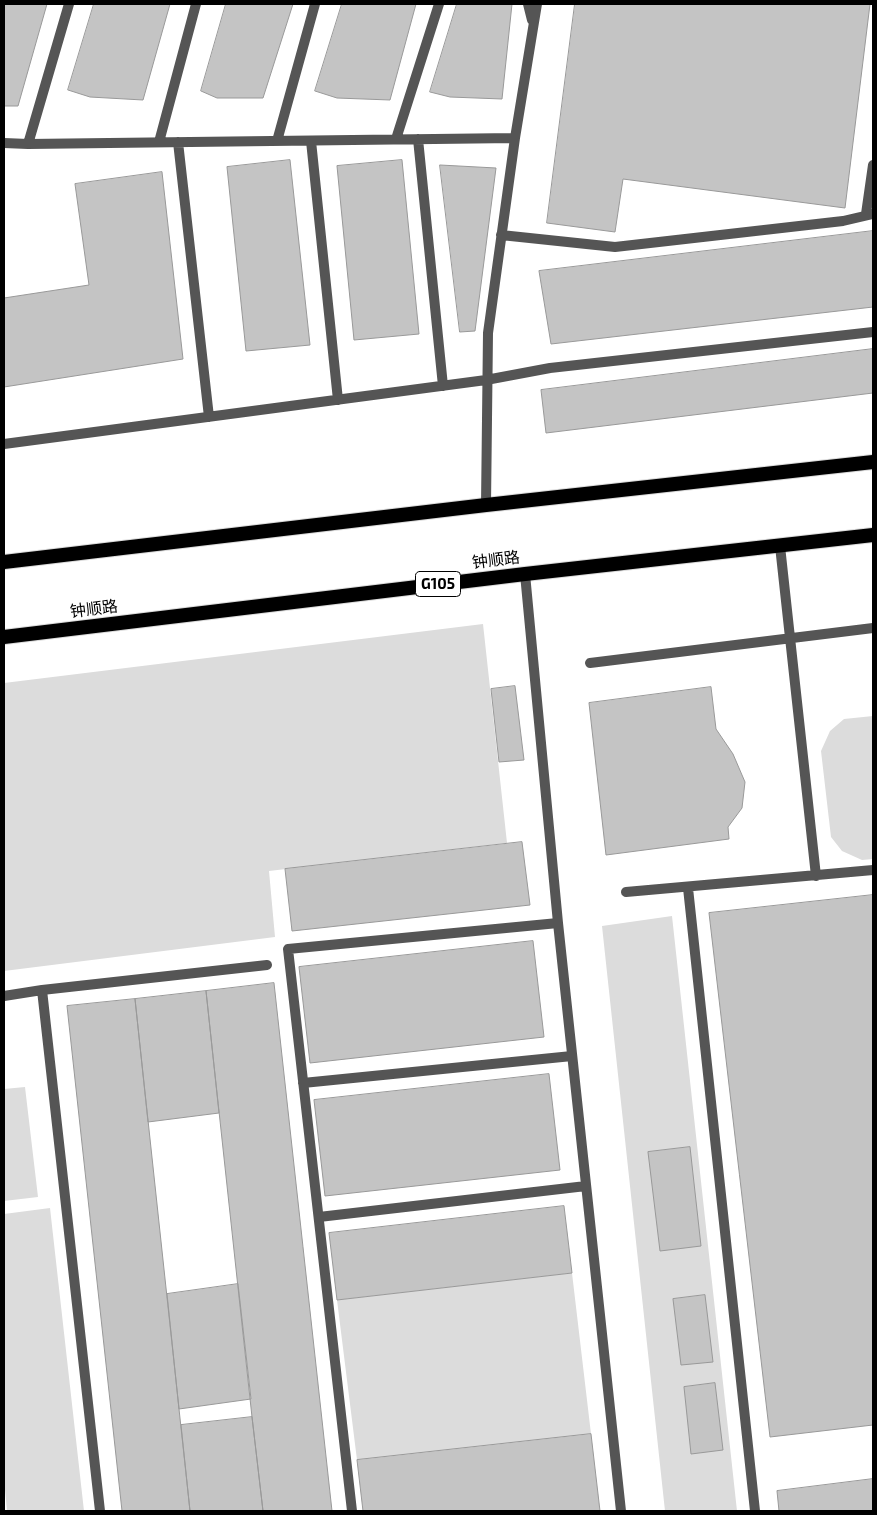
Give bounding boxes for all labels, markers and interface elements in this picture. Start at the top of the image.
street label: 钟顺路 [471,548,521,572]
road number: G105 [416,572,460,596]
street label: 钟顺路 [69,597,119,621]

